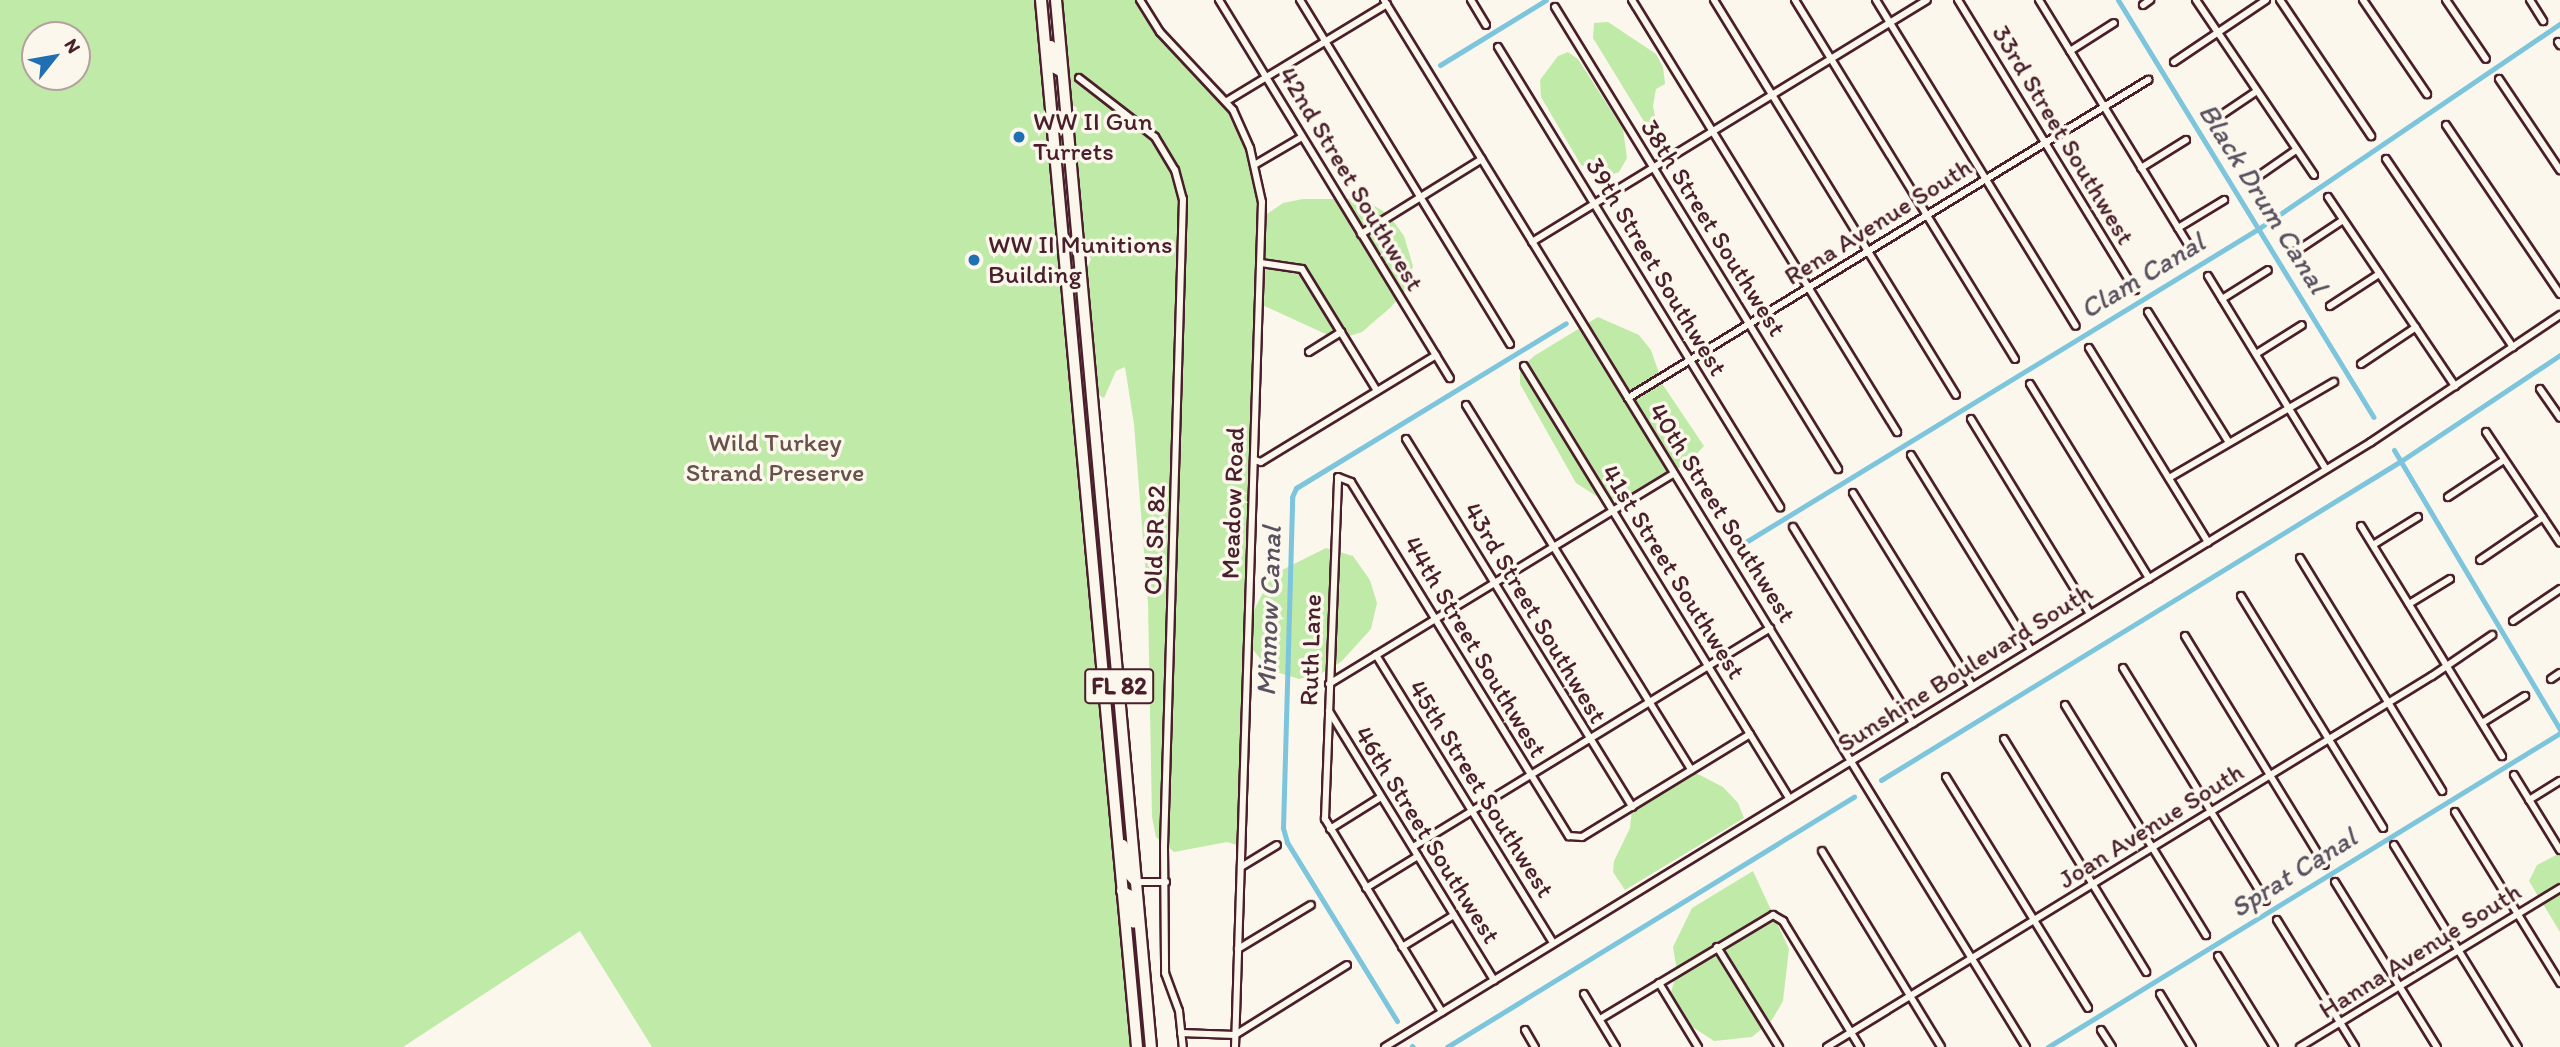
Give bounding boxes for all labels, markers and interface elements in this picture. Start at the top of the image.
street label: 33rd Street Southwest [1985,20,2141,250]
north arrow [21,21,91,91]
text: N [60,35,86,57]
street label: 42nd Street Southwest [1272,62,1430,296]
water label: Black Drum Canal [2192,97,2336,299]
place label: WW II Gun Turrets [1033,106,1153,168]
street label: 38th Street Southwest [1634,114,1792,342]
marker: WW II Gun Turrets [1011,129,1027,145]
street label: Rena Avenue South [1779,152,1977,292]
street label: 39th Street Southwest [1579,153,1733,381]
water label: Clam Canal [2074,225,2210,325]
place label: WW II Munitions Building [988,229,1173,290]
marker: WW II Munitions Building [966,252,982,268]
street label: 40th Street Southwest [1642,398,1802,628]
street label: Meadow Road [1215,426,1251,580]
park label: Wild Turkey Strand Preserve [685,427,865,488]
street label: 41st Street Southwest [1595,459,1751,685]
street label: Old SR 82 [1137,484,1173,596]
street label: 43rd Street Southwest [1457,497,1613,729]
water label: Minnow Canal [1248,526,1288,696]
street label: 44th Street Southwest [1397,531,1553,763]
street label: Sunshine Boulevard South [1832,577,2098,759]
street label: Ruth Lane [1293,593,1329,707]
road number: FL 82 [1084,666,1154,706]
street label: 45th Street Southwest [1402,675,1560,903]
street label: 46th Street Southwest [1348,721,1506,949]
street label: Joan Avenue South [2053,757,2249,895]
water label: Sprat Canal [2224,820,2362,924]
street label: Hanna Avenue South [2314,877,2526,1025]

